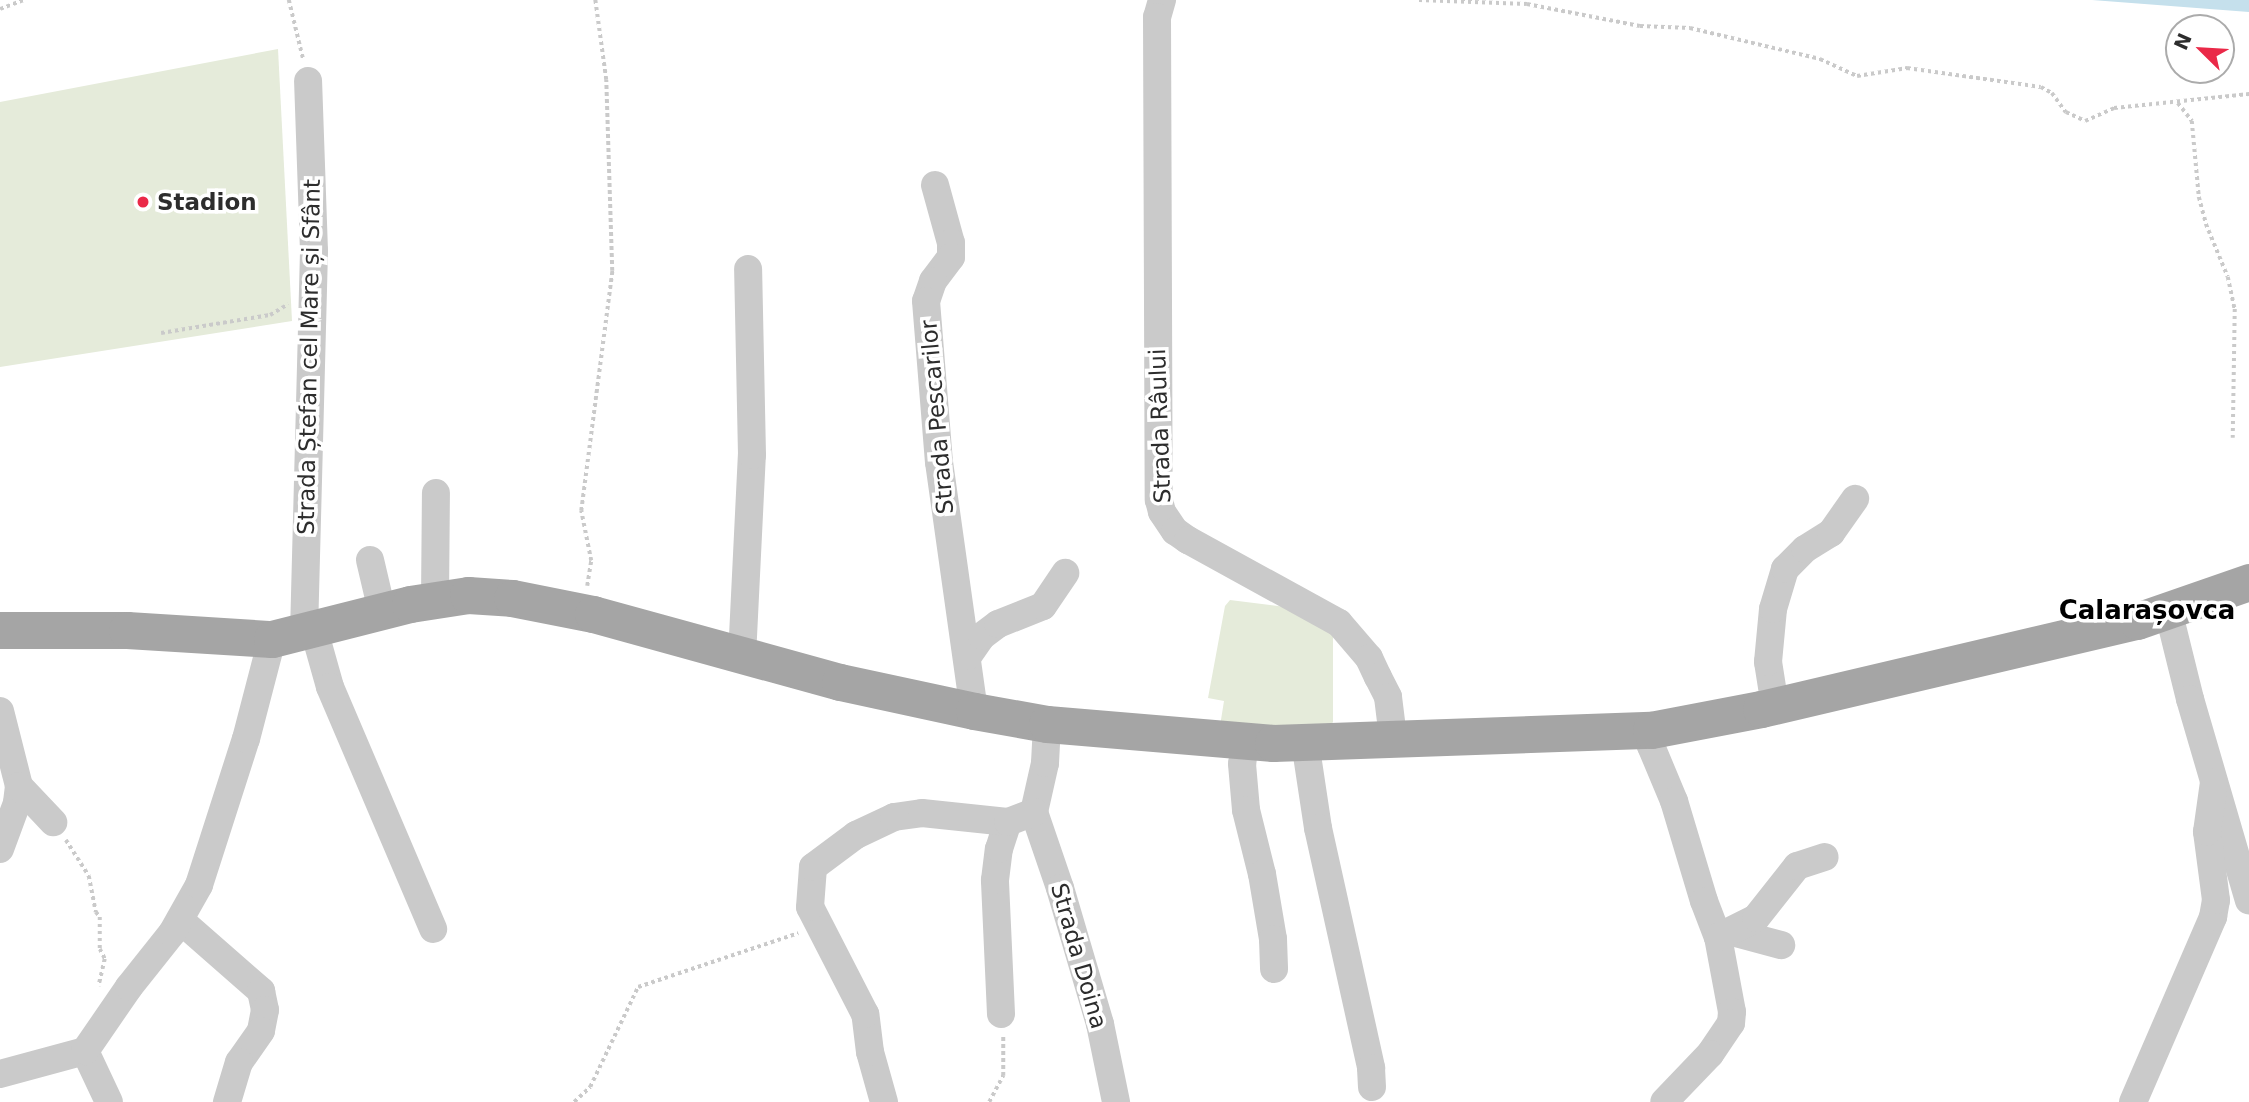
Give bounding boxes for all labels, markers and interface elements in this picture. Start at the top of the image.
north arrow [2165,14,2235,84]
text: N [2169,30,2196,53]
street label: Strada Ștefan cel Mare și Sfânt [292,179,326,535]
place label: Stadion [157,188,257,216]
marker: Stadion [135,194,151,210]
street label: Strada Pescarilor [915,319,959,515]
street label: Strada Râului [1144,348,1176,504]
district label: Calarașovca [2059,595,2235,627]
street label: Strada Doina [1045,880,1113,1032]

